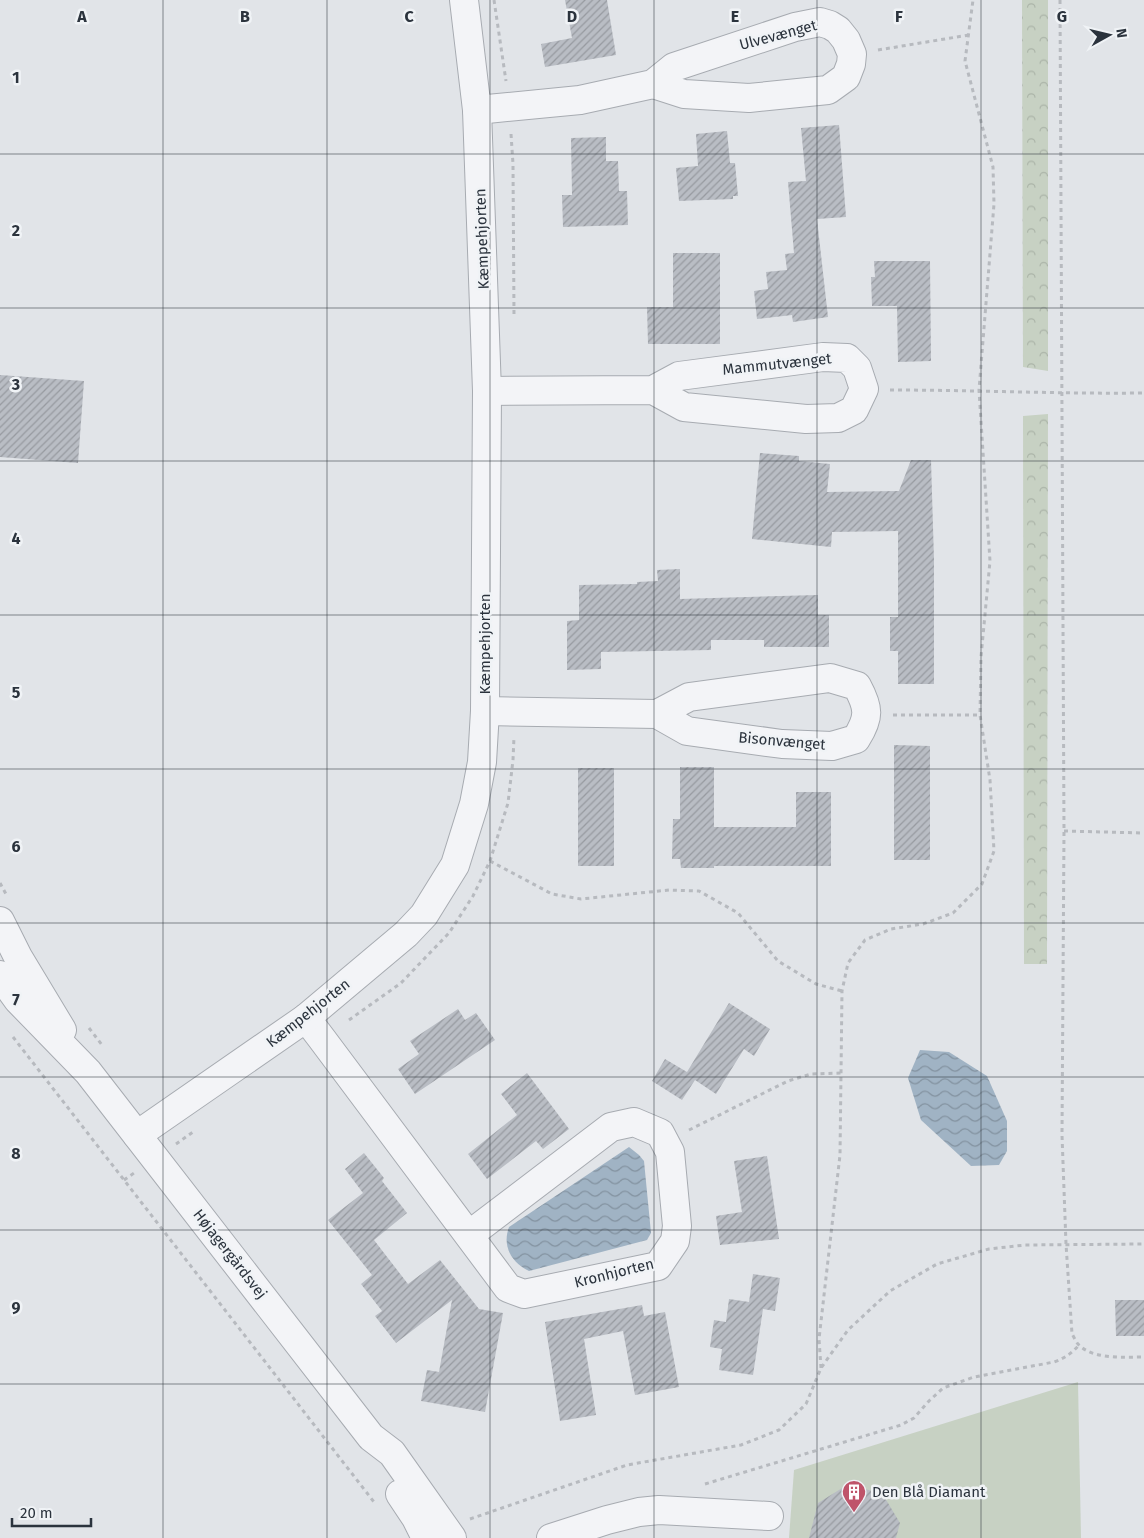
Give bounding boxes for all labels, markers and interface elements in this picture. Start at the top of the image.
text: A [76,7,87,26]
text: B [240,7,250,26]
text: C [404,7,414,26]
text: D [567,7,577,26]
text: E [731,7,739,26]
text: F [895,7,903,26]
text: G [1057,7,1067,26]
north arrow [1084,10,1134,60]
street label: Ulvevænget [737,16,819,54]
text: N [1112,27,1130,39]
text: 1 [12,68,20,87]
street label: Kæmpehjorten [471,188,493,290]
text: 2 [12,221,20,240]
street label: Mammutvænget [722,349,833,379]
text: 3 [11,375,20,394]
text: 4 [11,529,21,548]
street label: Kæmpehjorten [476,593,494,695]
text: 5 [12,683,21,702]
street label: Bisonvænget [738,728,827,754]
text: 6 [11,837,21,856]
street label: Kæmpehjorten [263,975,353,1051]
text: 7 [12,990,20,1009]
text: 8 [11,1144,21,1163]
street label: Højagergårdsvej [189,1206,271,1302]
street label: Kronhjorten [572,1254,656,1292]
text: 9 [12,1298,21,1317]
building icon: Den Blå Diamant [841,1479,867,1513]
place label: Den Blå Diamant [872,1483,986,1501]
scale bar [12,1496,91,1528]
text: 20 m [20,1504,53,1522]

